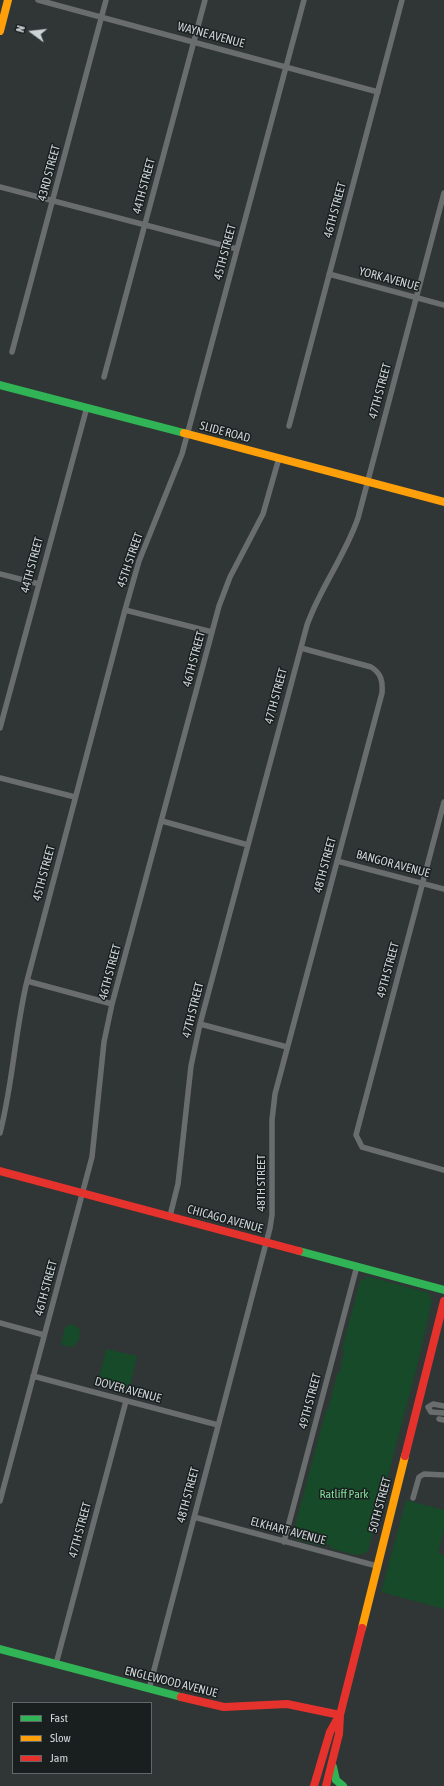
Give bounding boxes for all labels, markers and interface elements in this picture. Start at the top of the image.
north arrow [12,12,52,52]
street label: WAYNE AVENUE [176,19,246,51]
text: N [14,24,27,34]
street label: 43RD STREET [35,143,63,203]
street label: 44TH STREET [130,157,158,215]
street label: 46TH STREET [321,181,349,239]
street label: 45TH STREET [211,223,239,281]
street label: YORK AVENUE [357,264,421,294]
street label: 47TH STREET [366,362,394,420]
street label: SLIDE ROAD [198,418,252,446]
street label: 45TH STREET [114,531,146,589]
street label: 44TH STREET [18,536,46,594]
street label: 46TH STREET [180,630,208,688]
street label: 47TH STREET [262,667,290,725]
street label: 48TH STREET [311,836,339,894]
street label: 45TH STREET [30,844,58,902]
street label: BANGOR AVENUE [355,847,431,881]
street label: 49TH STREET [374,941,402,999]
street label: 46TH STREET [96,943,124,1001]
street label: 47TH STREET [179,981,207,1039]
street label: 48TH STREET [254,1155,268,1211]
street label: CHICAGO AVENUE [186,1202,264,1236]
street label: 46TH STREET [32,1259,60,1317]
street label: 49TH STREET [296,1372,324,1430]
street label: DOVER AVENUE [93,1374,163,1406]
street label: 48TH STREET [174,1466,202,1524]
street label: 50TH STREET [366,1476,394,1534]
park label: Ratliff Park [319,1487,369,1501]
street label: 47TH STREET [66,1501,94,1559]
street label: ELKHART AVENUE [249,1514,327,1548]
street label: ENGLEWOOD AVENUE [123,1664,219,1700]
legend [12,1702,152,1774]
text: Fast [50,1711,68,1725]
text: Slow [50,1731,71,1745]
text: Jam [50,1751,68,1765]

